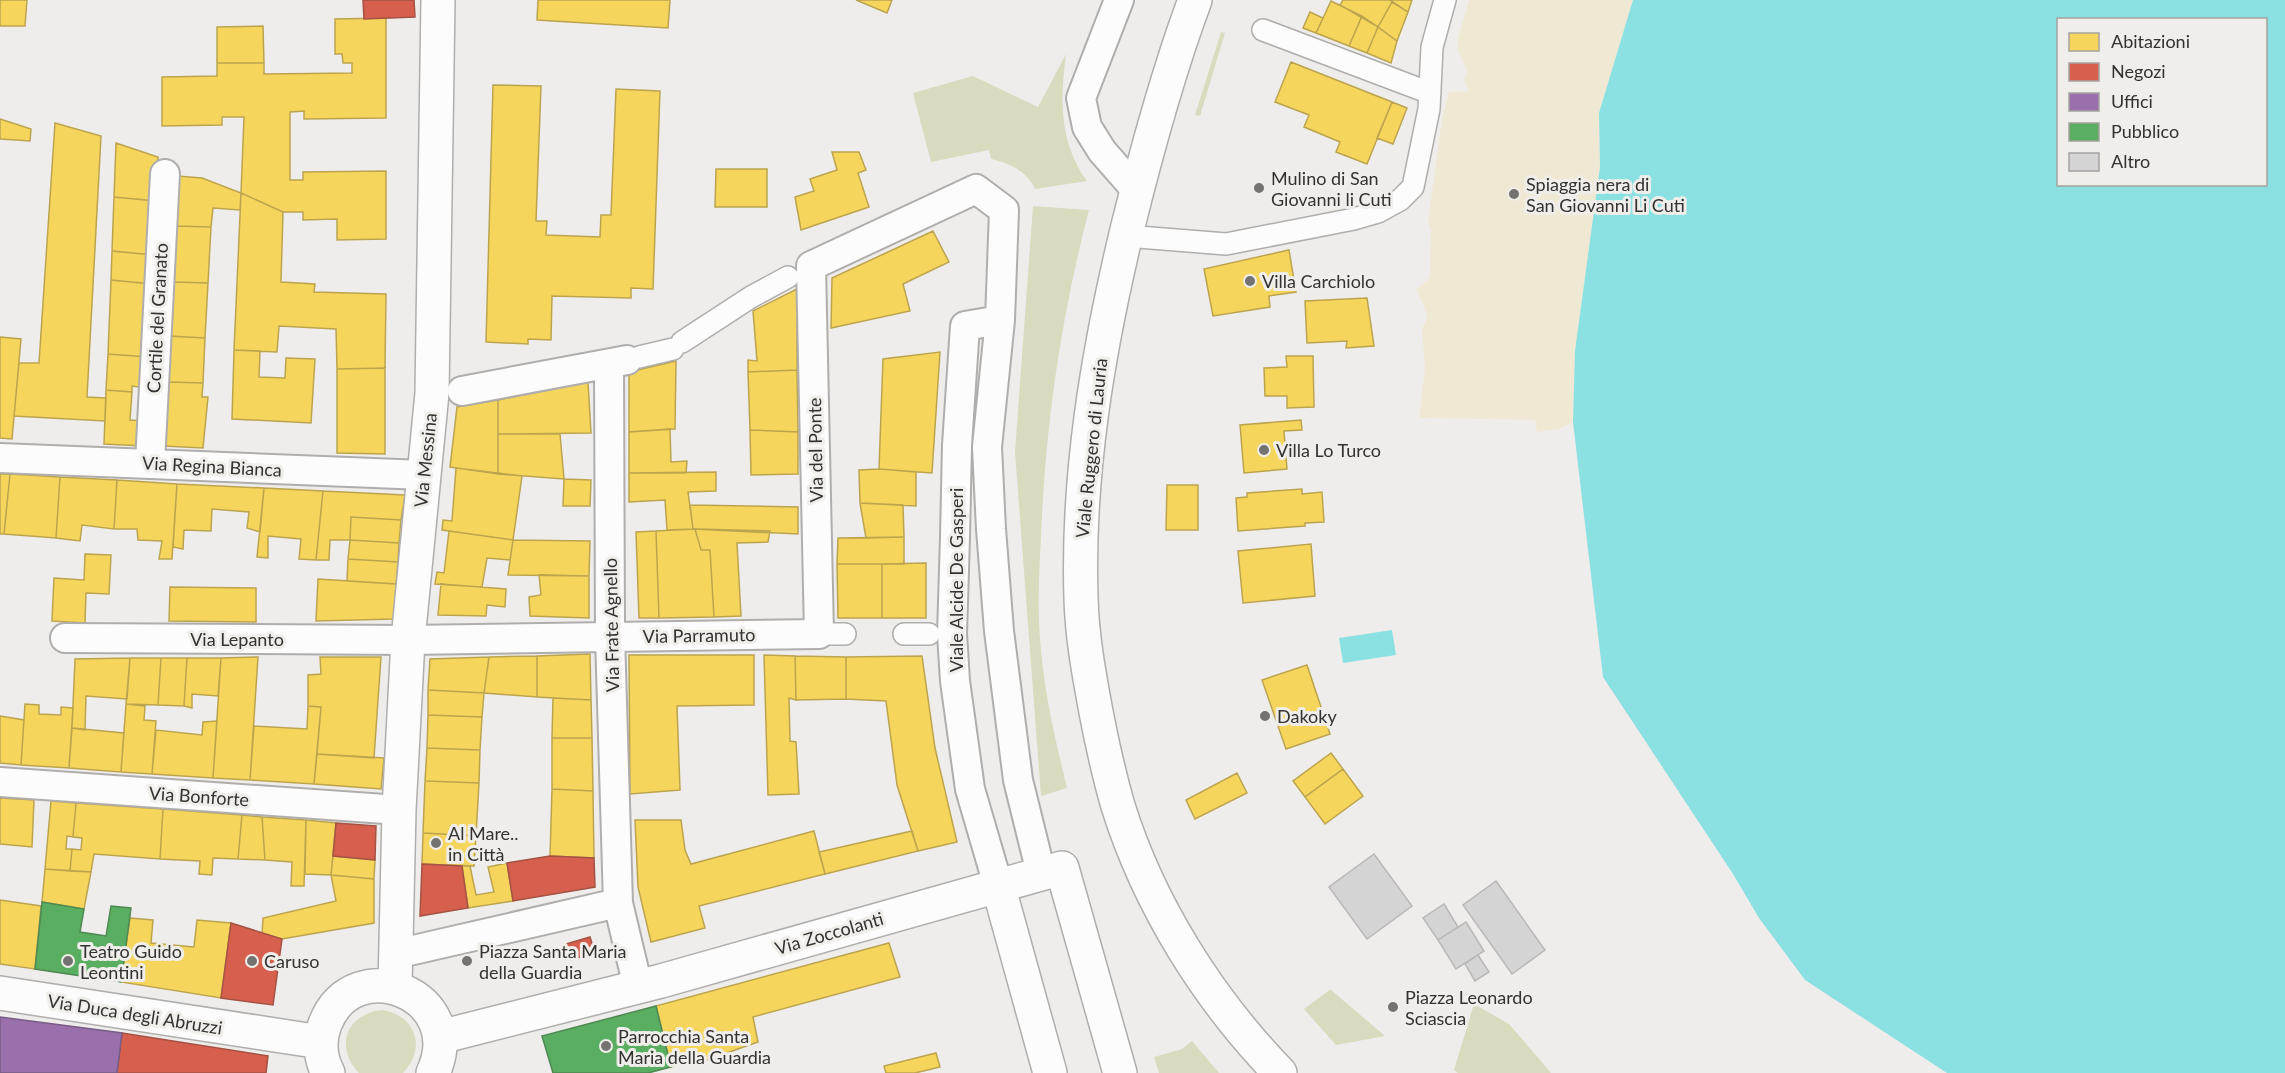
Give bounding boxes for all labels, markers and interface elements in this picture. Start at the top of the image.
legend [2057,18,2267,186]
text: Abitazioni [2111,30,2190,52]
text: Negozi [2111,60,2166,82]
text: Uffici [2111,90,2153,112]
text: Pubblico [2111,120,2179,142]
text: Altro [2111,150,2150,172]
place label: Mulino di San Giovanni li Cuti [1271,167,1392,210]
place label: Spiaggia nera di San Giovanni Li Cuti [1526,173,1685,216]
marker: Mulino di San Giovanni li Cuti [1252,181,1266,195]
marker: Spiaggia nera di San Giovanni Li Cuti [1507,187,1521,201]
street label: Cortile del Granato [142,242,172,394]
place label: Villa Carchiolo [1262,270,1375,292]
marker: Villa Carchiolo [1243,274,1257,288]
street label: Viale Ruggero di Lauria [1071,357,1111,539]
street label: Via del Ponte [803,397,827,503]
street label: Via Messina [409,412,441,508]
place label: Villa Lo Turco [1276,439,1381,461]
marker: Villa Lo Turco [1257,443,1271,457]
street label: Via Regina Bianca [142,451,282,481]
street label: Viale Alcide De Gasperi [945,488,967,672]
street label: Via Frate Agnello [599,558,623,692]
street label: Via Parramuto [642,623,756,647]
street label: Via Lepanto [190,628,284,650]
place label: Dakoky [1277,705,1337,727]
marker: Dakoky [1258,709,1272,723]
street label: Via Bonforte [148,782,250,810]
place label: Al Mare.. in Città [448,822,519,865]
marker: Al Mare.. in Città [429,836,443,850]
street label: Via Zoccolanti [772,907,886,959]
place label: Teatro Guido Leontini [80,940,182,983]
place label: Piazza Santa Maria della Guardia [479,940,627,983]
place label: Caruso [264,950,320,972]
marker: Teatro Guido Leontini [61,954,75,968]
marker: Caruso [245,954,259,968]
marker: Piazza Santa Maria della Guardia [460,954,474,968]
place label: Piazza Leonardo Sciascia [1405,986,1533,1029]
street label: Via Duca degli Abruzzi [46,989,224,1039]
marker: Piazza Leonardo Sciascia [1386,1000,1400,1014]
place label: Parrocchia Santa Maria della Guardia [618,1025,771,1068]
marker: Parrocchia Santa Maria della Guardia [599,1039,613,1053]

